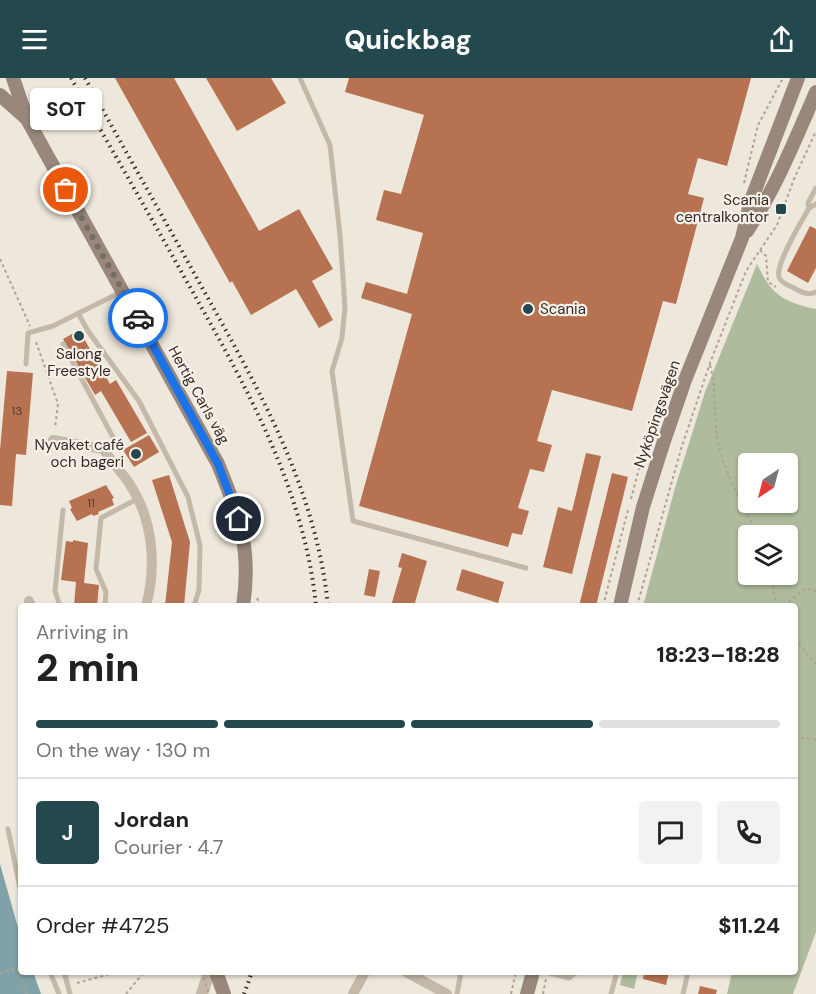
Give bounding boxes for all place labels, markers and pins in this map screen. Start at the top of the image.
callout: SOT [30,88,102,130]
pin [40,164,91,215]
place label: Scania centralkontor [676,190,769,227]
marker: Scania centralkontor [774,202,788,216]
place label: Scania [540,299,586,319]
marker: Scania [521,302,535,316]
marker: Salong Freestyle [72,329,86,343]
place label: Salong Freestyle [47,344,111,381]
place label: Nyvaket café och bageri [34,435,124,472]
marker: Nyvaket café och bageri [129,447,143,461]
pin [213,493,264,544]

